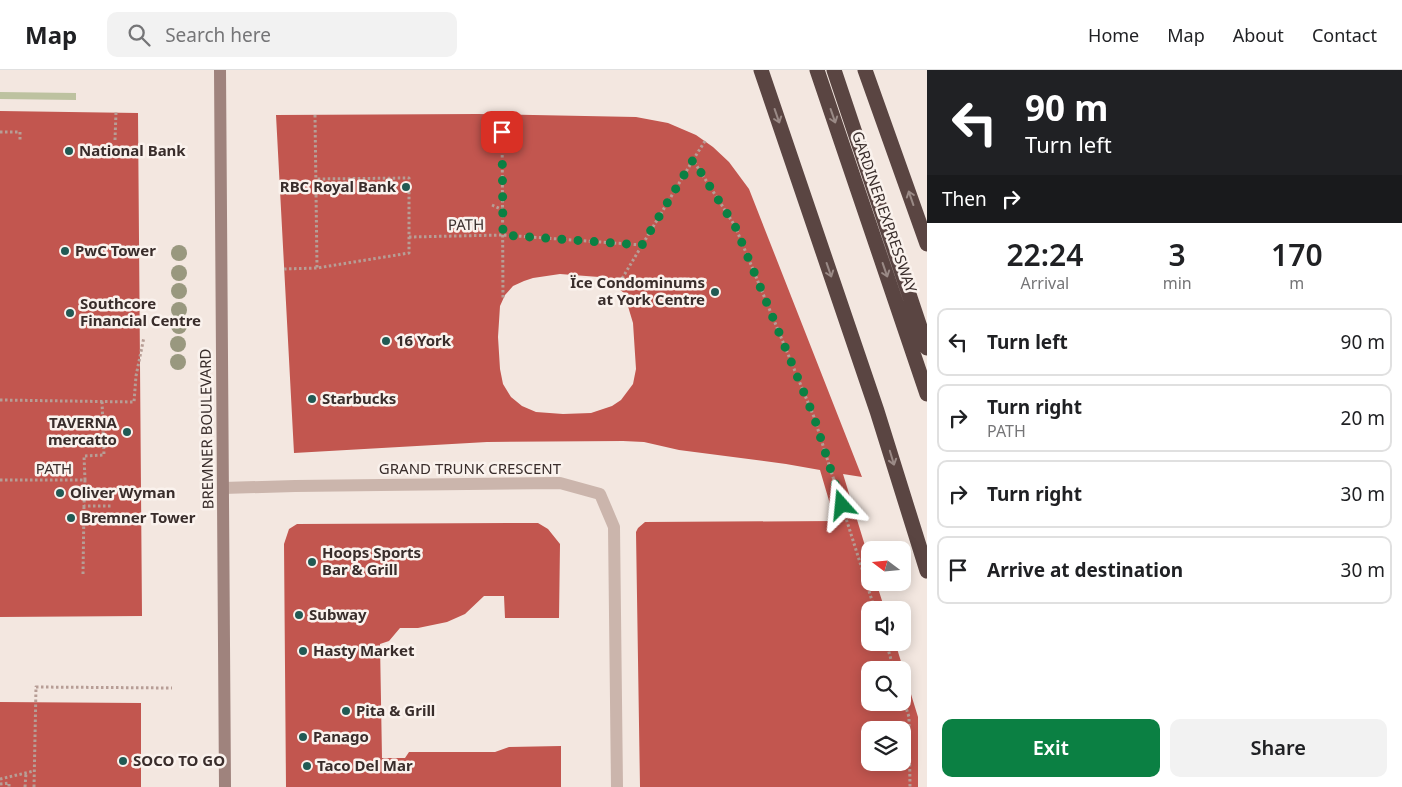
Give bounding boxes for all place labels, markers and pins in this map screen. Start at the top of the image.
pin [481,111,523,153]
place label: National Bank [79,140,186,160]
marker: National Bank [63,145,75,157]
place label: RBC Royal Bank [280,176,397,196]
marker: RBC Royal Bank [400,181,412,193]
place label: PwC Tower [75,240,156,260]
marker: PwC Tower [59,245,71,257]
place label: Ïce Condominums at York Centre [570,272,705,309]
marker: Ïce Condominums at York Centre [709,286,721,298]
place label: Southcore Financial Centre [80,293,201,330]
marker: Southcore Financial Centre [64,307,76,319]
place label: 16 York [396,330,452,350]
marker: 16 York [380,335,392,347]
place label: Starbucks [322,388,396,408]
marker: Starbucks [306,393,318,405]
place label: TAVERNA mercatto [48,412,118,449]
marker: TAVERNA mercatto [121,426,133,438]
place label: Oliver Wyman [70,482,175,502]
marker: Oliver Wyman [54,487,66,499]
place label: Bremner Tower [81,507,196,527]
marker: Bremner Tower [65,512,77,524]
place label: Hoops Sports Bar & Grill [322,542,421,579]
marker: Hoops Sports Bar & Grill [306,556,318,568]
place label: Subway [309,604,367,624]
marker: Subway [293,609,305,621]
place label: Hasty Market [313,640,415,660]
marker: Hasty Market [297,645,309,657]
place label: Pita & Grill [356,700,435,720]
marker: Pita & Grill [340,705,352,717]
place label: Panago [313,726,369,746]
marker: Panago [297,731,309,743]
place label: SOCO TO GO [133,750,225,770]
marker: SOCO TO GO [117,755,129,767]
place label: Taco Del Mar [317,755,413,775]
marker: Taco Del Mar [301,760,313,772]

